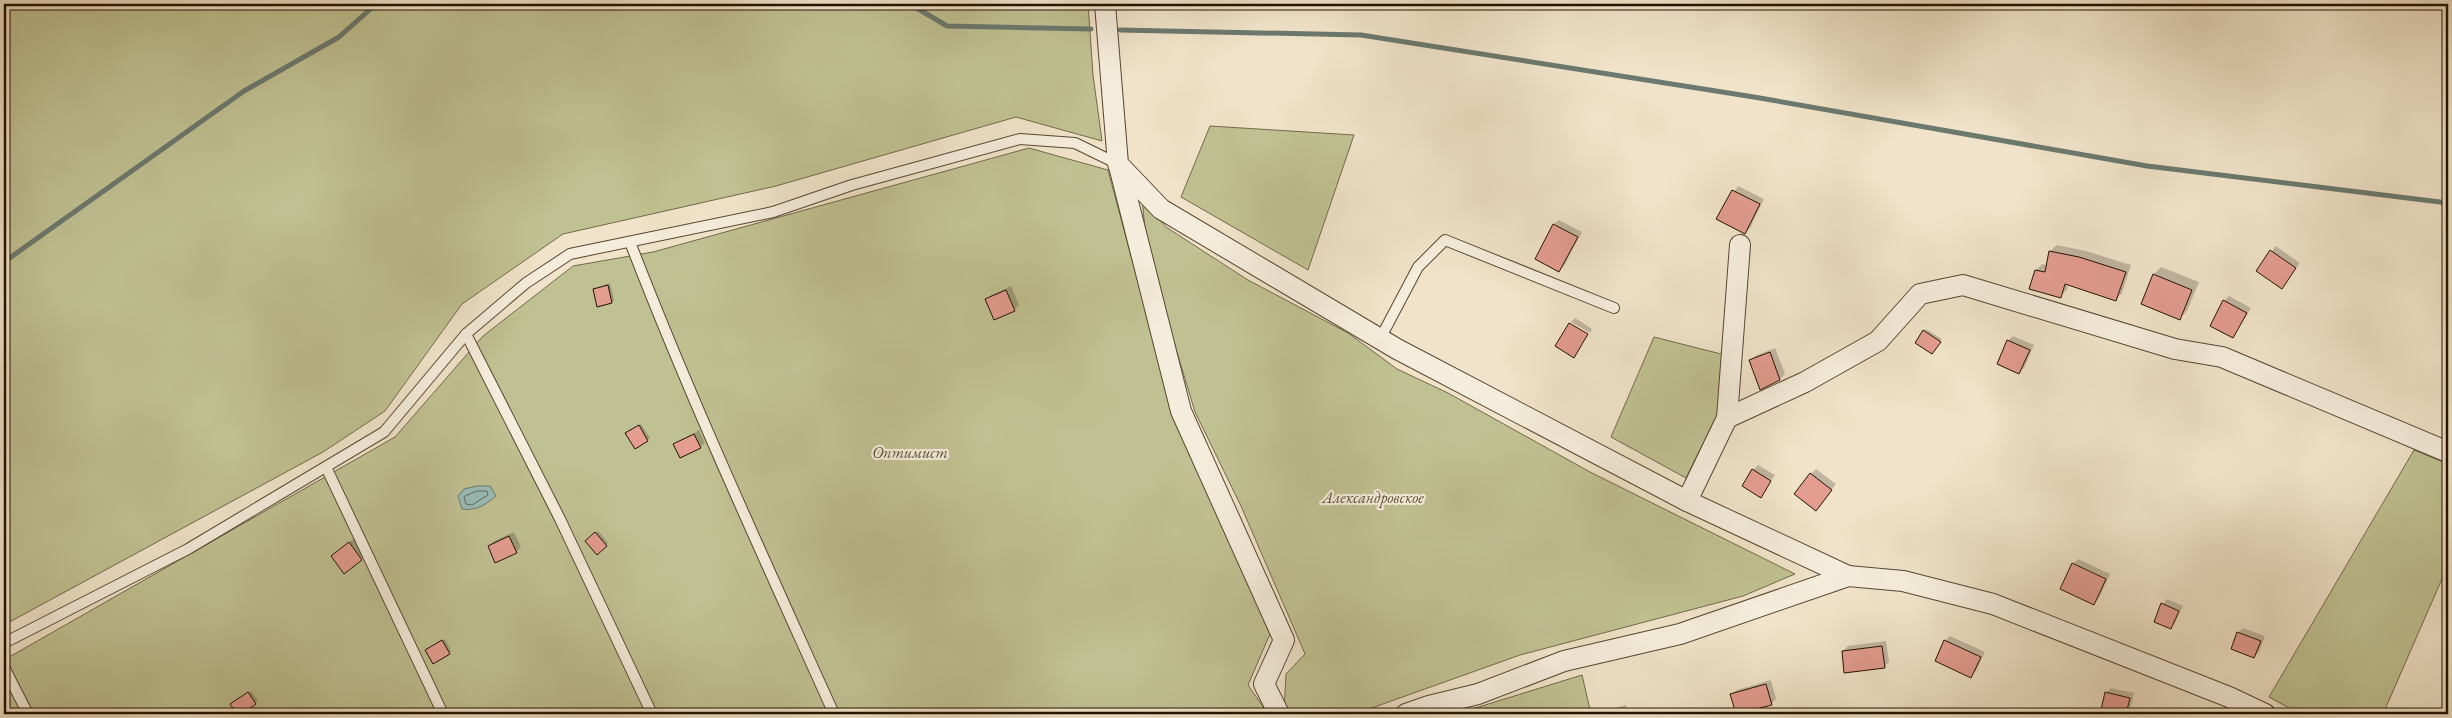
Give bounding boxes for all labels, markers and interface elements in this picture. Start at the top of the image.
park label: Оптимист [872,442,948,463]
park label: Александровское [1321,487,1424,508]

